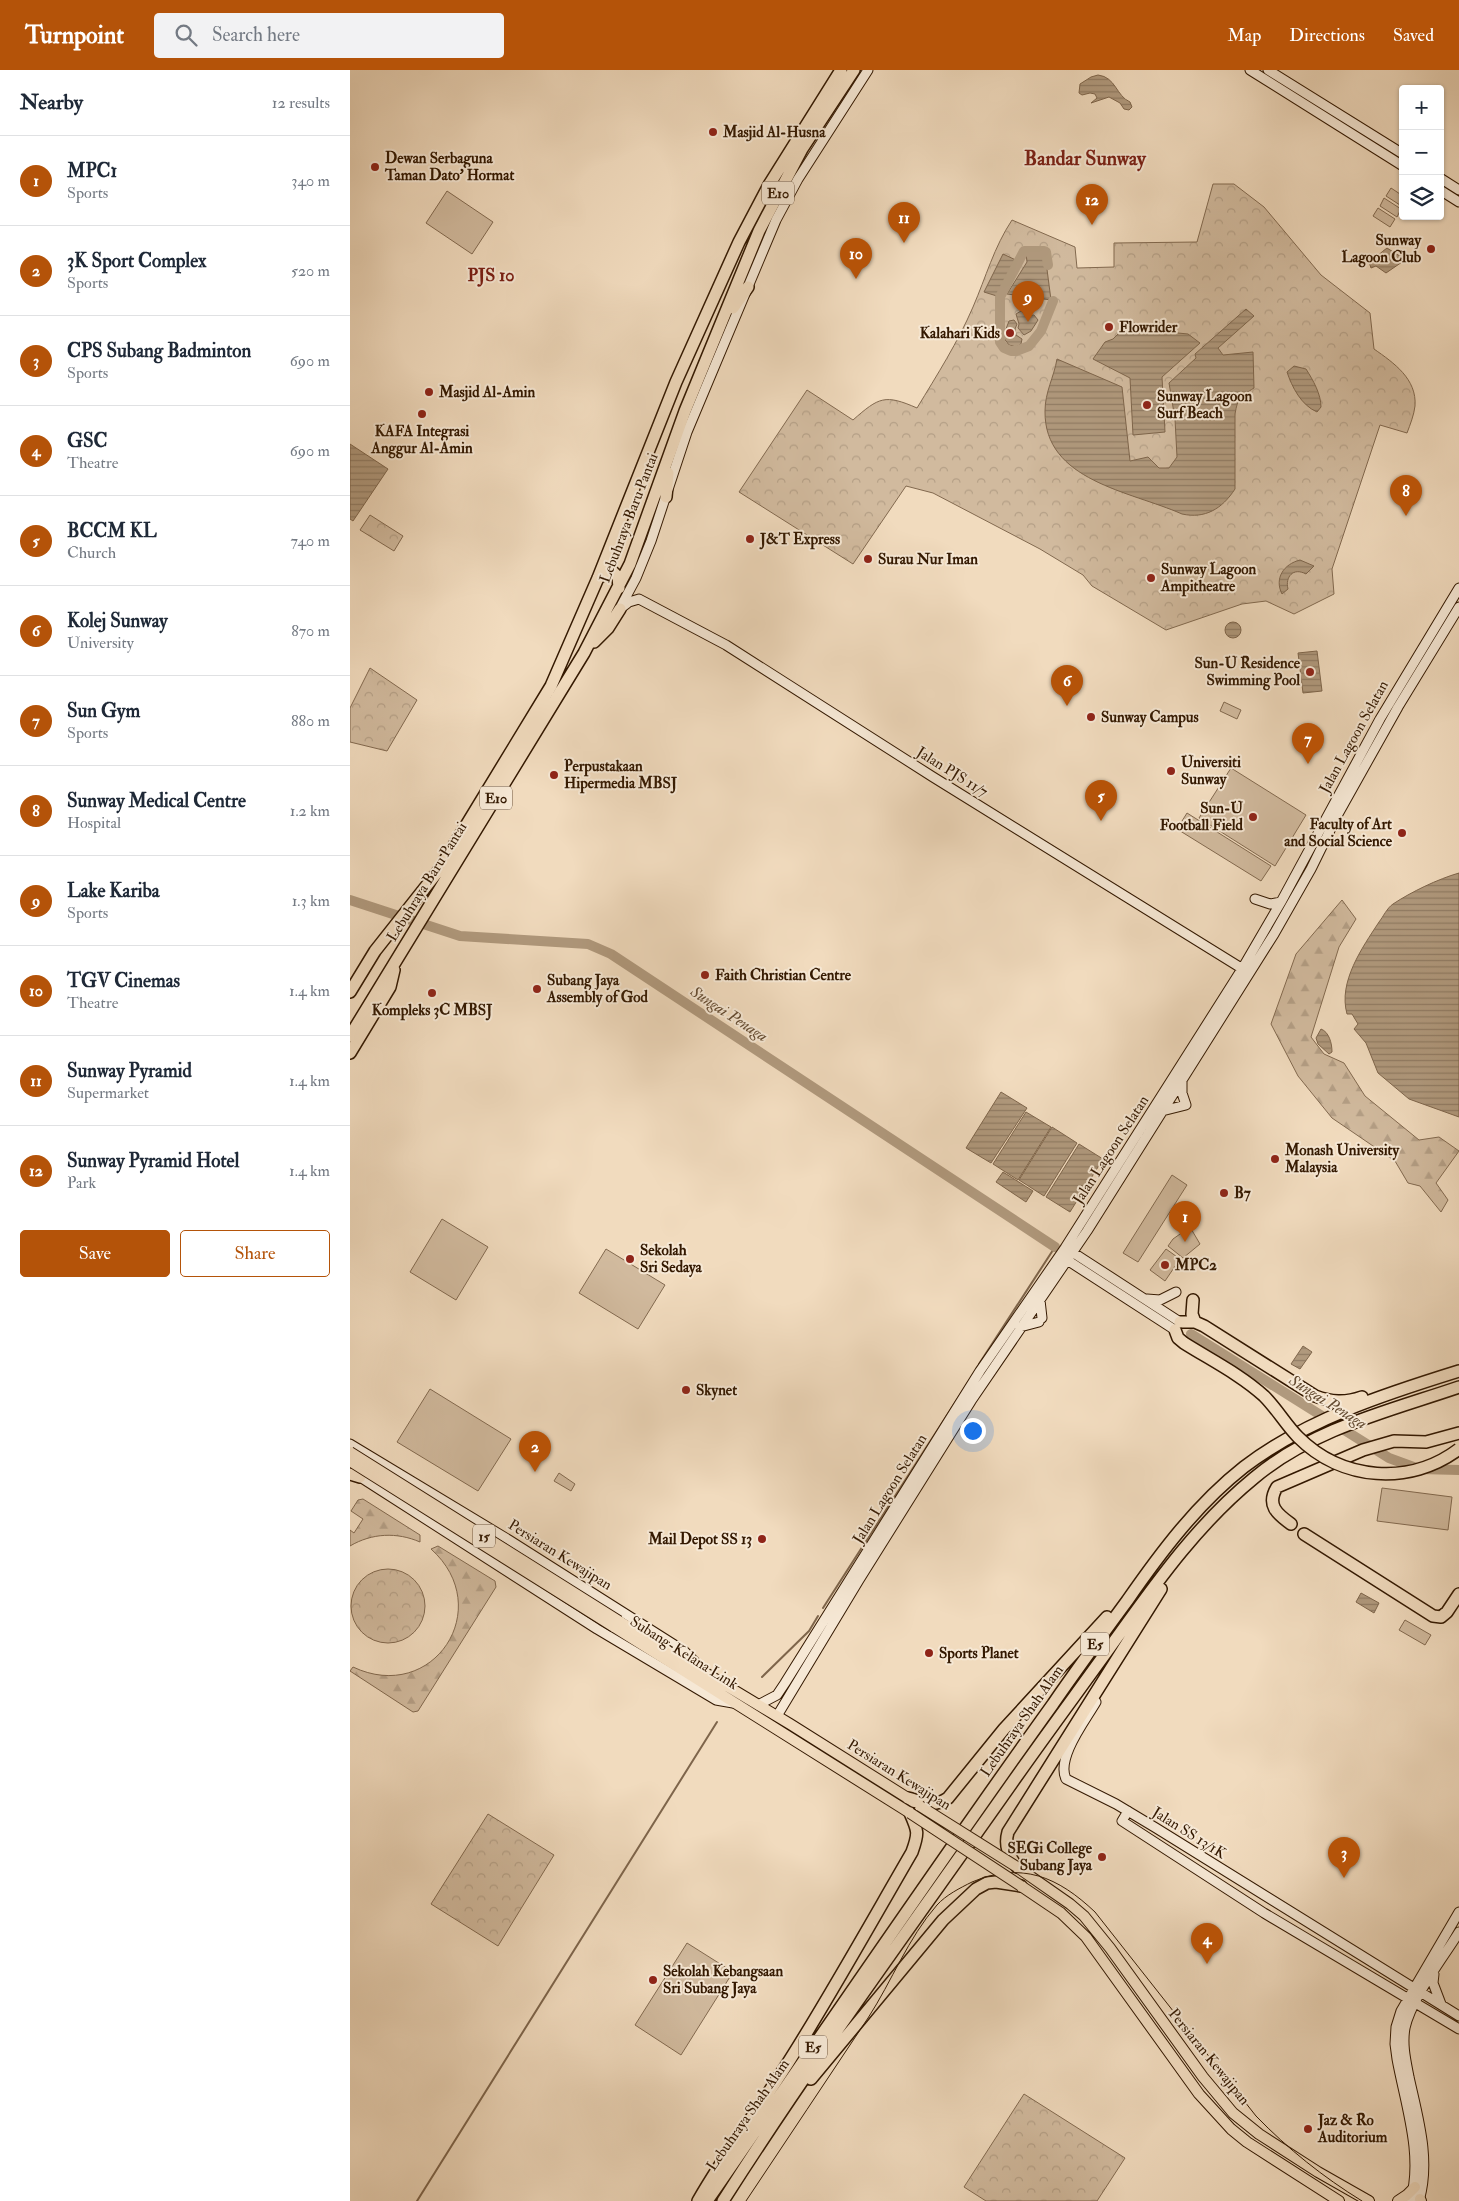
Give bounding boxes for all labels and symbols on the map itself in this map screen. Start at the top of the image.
place label: Masjid Al-Husna [722,123,826,142]
marker: Masjid Al-Husna [707,126,719,138]
district label: Bandar Sunway [1024,146,1147,172]
place label: Dewan Serbaguna Taman Dato' Hormat [384,149,514,185]
marker: Dewan Serbaguna Taman Dato' Hormat [369,161,381,173]
road number: E10 [762,182,794,204]
pin: 12 [1076,184,1108,225]
pin: 11 [888,202,920,243]
place label: Sunway Lagoon Club [1341,231,1422,268]
pin: 10 [840,238,872,279]
marker: Sunway Lagoon Club [1425,243,1437,255]
district label: PJS 10 [467,264,515,287]
pin: 9 [1012,281,1044,322]
place label: Flowrider [1119,318,1178,337]
marker: Flowrider [1103,321,1115,333]
place label: Kalahari Kids [920,324,1000,343]
marker: Kalahari Kids [1004,327,1016,339]
place label: Masjid Al-Amin [438,383,536,402]
marker: Masjid Al-Amin [423,386,435,398]
place label: Sunway Lagoon Surf Beach [1157,387,1252,423]
marker: Sunway Lagoon Surf Beach [1141,399,1153,411]
marker: KAFA Integrasi Anggur Al-Amin [416,408,428,420]
place label: KAFA Integrasi Anggur Al-Amin [370,422,473,459]
street label: Lebuhraya Baru Pantai [596,450,662,586]
pin: 8 [1390,475,1422,516]
place label: J&T Express [759,530,840,550]
marker: J&T Express [744,533,756,545]
place label: Surau Nur Iman [878,550,978,569]
marker: Surau Nur Iman [862,553,874,565]
place label: Sunway Lagoon Ampitheatre [1160,560,1256,597]
marker: Sunway Lagoon Ampitheatre [1145,572,1157,584]
place label: Sun-U Residence Swimming Pool [1195,654,1301,691]
pin: 6 [1051,665,1083,706]
marker: Sun-U Residence Swimming Pool [1304,666,1316,678]
street label: Jalan Lagoon Selatan [1315,677,1394,798]
place label: Sunway Campus [1101,708,1199,728]
marker: Sunway Campus [1085,711,1097,723]
pin: 7 [1292,723,1324,764]
street label: Jalan PJS 11/7 [911,742,991,802]
place label: Universiti Sunway [1181,753,1241,790]
place label: Perpustakaan Hipermedia MBSJ [564,757,677,794]
marker: Universiti Sunway [1165,765,1177,777]
marker: Perpustakaan Hipermedia MBSJ [548,769,560,781]
pin: 5 [1085,780,1117,821]
road number: E10 [480,786,512,810]
place label: Sun-U Football Field [1160,799,1244,835]
marker: Sun-U Football Field [1247,811,1259,823]
place label: Faculty of Art and Social Science [1284,815,1393,851]
street label: Lebuhraya Baru Pantai [383,819,471,945]
marker: Faculty of Art and Social Science [1396,827,1408,839]
place label: Faith Christian Centre [715,966,852,985]
marker: Faith Christian Centre [699,969,711,981]
place label: Subang Jaya Assembly of God [546,971,649,1008]
water label: Sungai Penaga [686,981,771,1046]
marker: Subang Jaya Assembly of God [531,983,543,995]
marker: Kompleks 3C MBSJ [426,987,438,999]
place label: Kompleks 3C MBSJ [372,1001,492,1021]
street label: Jalan Lagoon Selatan [1068,1092,1154,1209]
place label: Monash University Malaysia [1284,1141,1400,1178]
marker: Monash University Malaysia [1269,1153,1281,1165]
place label: B7 [1234,1184,1251,1203]
marker: B7 [1218,1187,1230,1199]
pin: 1 [1169,1201,1201,1242]
place label: Sekolah Sri Sedaya [640,1241,703,1278]
marker: Sekolah Sri Sedaya [624,1253,636,1265]
place label: MPC2 [1174,1256,1217,1275]
marker: MPC2 [1159,1259,1171,1271]
water label: Sungai Penaga [1285,1370,1371,1434]
place label: Skynet [696,1381,737,1401]
marker: Skynet [680,1384,692,1396]
your location [960,1418,986,1444]
street label: Jalan Lagoon Selatan [848,1430,932,1549]
pin: 2 [519,1431,551,1472]
street label: Persiaran Kewajipan [504,1515,616,1596]
road number: 15 [473,1524,495,1548]
place label: Mail Depot SS 13 [647,1530,752,1550]
marker: Mail Depot SS 13 [756,1533,768,1545]
street label: Subang-Kelana Link [626,1612,742,1694]
road number: E5 [1081,1632,1109,1656]
place label: Sports Planet [939,1644,1019,1664]
marker: Sports Planet [923,1647,935,1659]
street label: Lebuhraya Shah Alam [976,1661,1068,1781]
street label: Persiaran Kewajipan [843,1735,955,1816]
street label: Jalan SS 13/1K [1147,1802,1230,1864]
pin: 3 [1328,1837,1360,1878]
place label: SEGi College Subang Jaya [1007,1839,1093,1876]
marker: SEGi College Subang Jaya [1096,1851,1108,1863]
pin: 4 [1191,1923,1223,1964]
place label: Sekolah Kebangsaan Sri Subang Jaya [663,1962,783,1999]
marker: Sekolah Kebangsaan Sri Subang Jaya [647,1974,659,1986]
street label: Persiaran Kewajipan [1163,2005,1254,2110]
road number: E5 [799,2035,827,2058]
street label: Lebuhraya Shah Alam [702,2055,794,2175]
place label: Jaz & Ro Auditorium [1317,2111,1388,2147]
marker: Jaz & Ro Auditorium [1302,2123,1314,2135]

